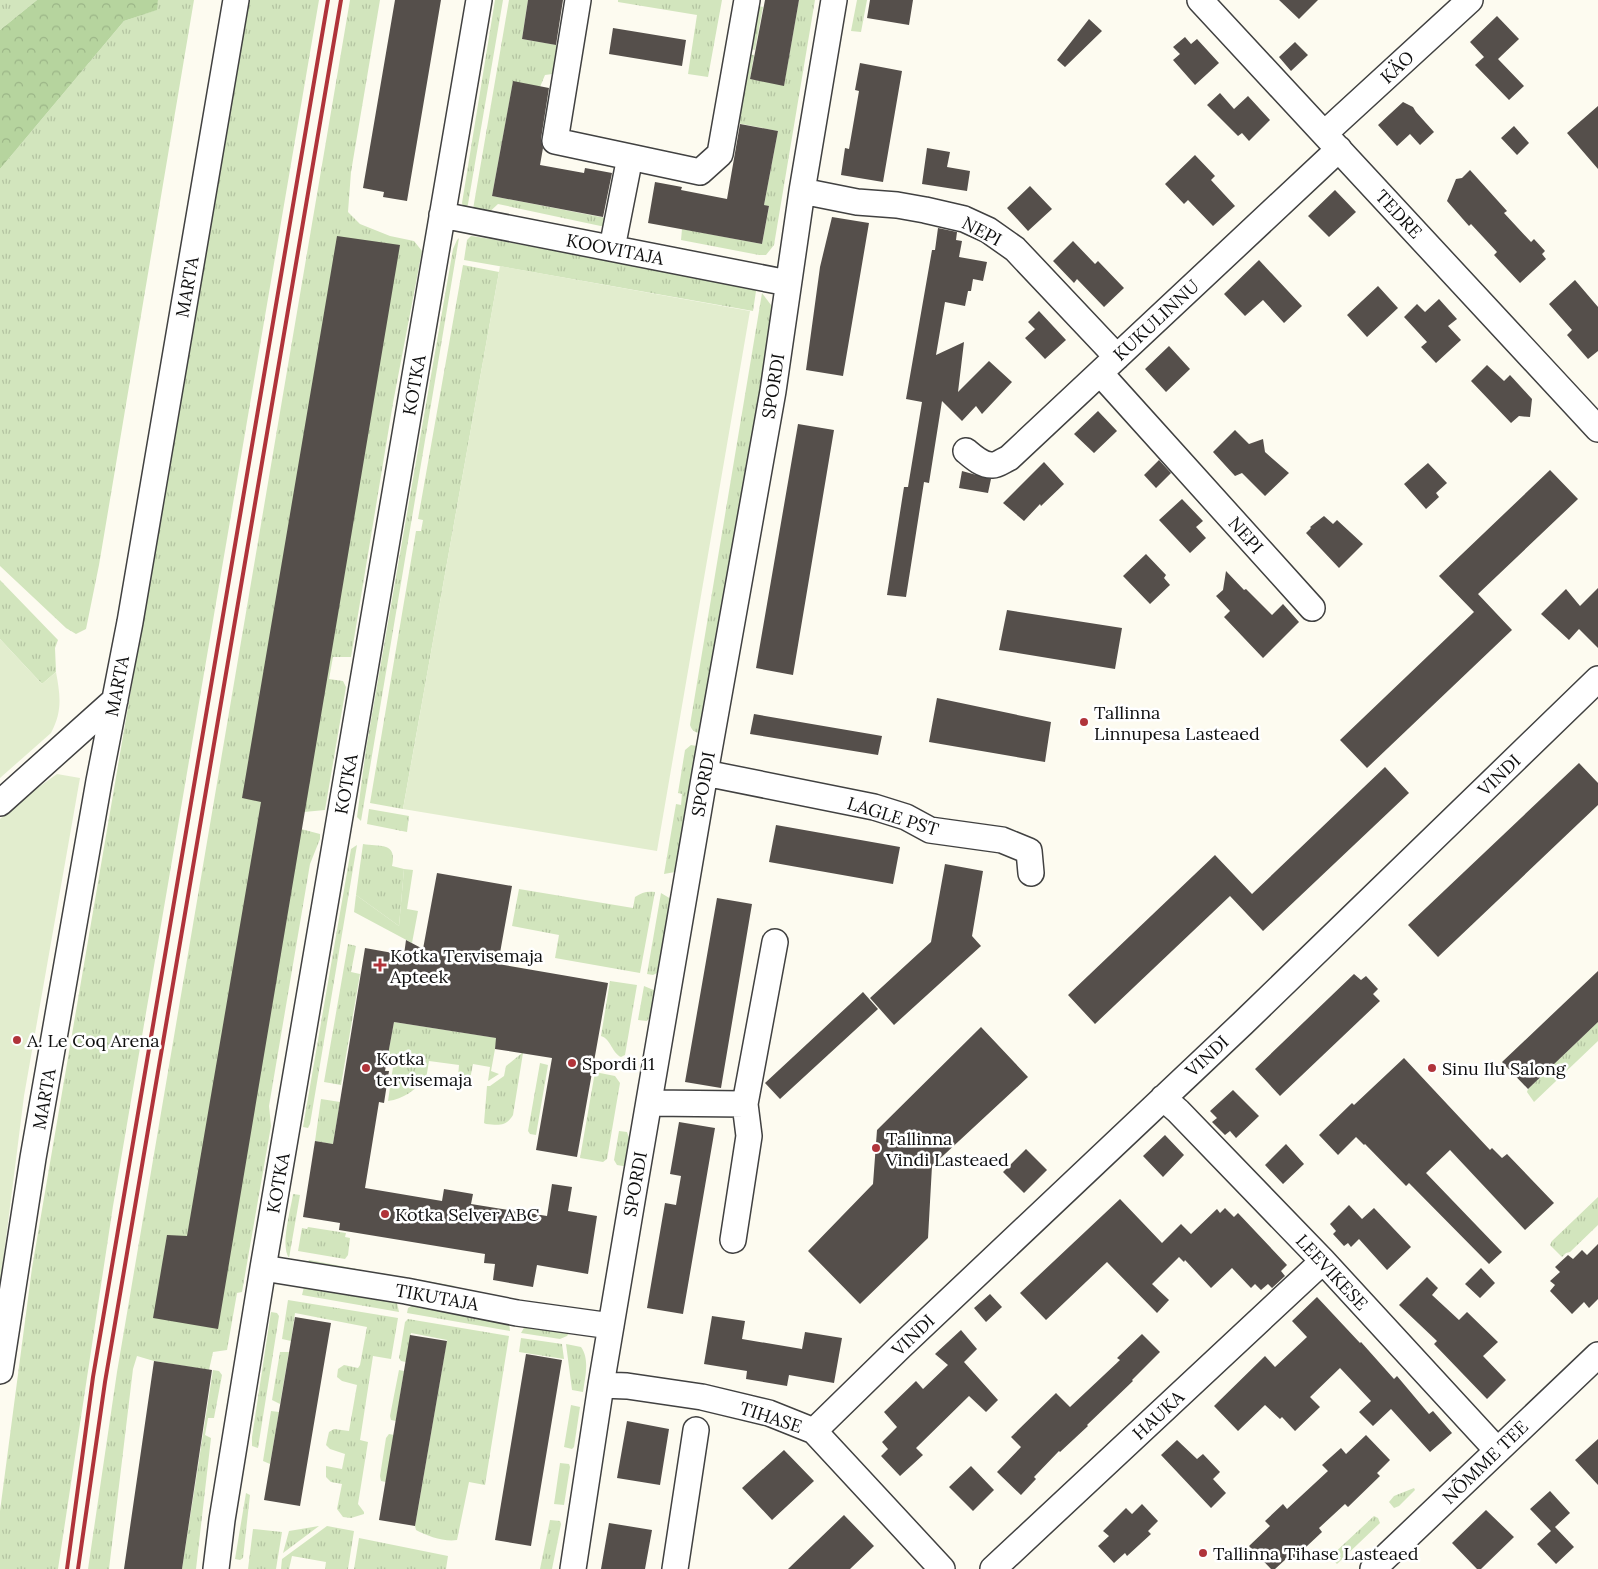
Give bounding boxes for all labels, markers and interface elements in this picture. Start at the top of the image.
street label: KÄO [1375,46,1419,88]
street label: TEDRE [1371,185,1427,243]
street label: NEPI [958,211,1006,251]
street label: KOOVITAJA [564,228,666,270]
street label: MARTA [170,254,204,319]
street label: KUKULINNU [1108,274,1204,366]
street label: KOTKA [397,352,431,417]
street label: SPORDI [756,352,790,420]
street label: NEPI [1223,512,1269,558]
street label: MARTA [100,653,134,718]
place label: Tallinna Linnupesa Lasteaed [1094,701,1260,745]
marker: Tallinna Linnupesa Lasteaed [1078,716,1090,728]
street label: VINDI [1472,749,1525,802]
street label: SPORDI [686,750,720,818]
street label: KOTKA [329,751,363,816]
street label: LAGLE PST [844,791,942,841]
place label: Kotka Tervisemaja Apteek [389,944,543,988]
marker: Kotka Tervisemaja Apteek [374,959,386,971]
place label: A. Le Coq Arena [26,1029,159,1052]
street label: VINDI [1180,1030,1233,1082]
marker: A. Le Coq Arena [11,1034,23,1046]
place label: Kotka tervisemaja [376,1047,472,1091]
place label: Spordi 11 [582,1052,655,1075]
marker: Spordi 11 [566,1057,578,1069]
place label: Sinu Ilu Salong [1442,1057,1567,1080]
marker: Kotka tervisemaja [360,1062,372,1074]
marker: Sinu Ilu Salong [1426,1062,1438,1074]
street label: MARTA [27,1066,61,1131]
place label: Tallinna Vindi Lasteaed [885,1127,1009,1171]
marker: Tallinna Vindi Lasteaed [870,1142,882,1154]
street label: KOTKA [261,1150,295,1215]
street label: SPORDI [618,1150,652,1218]
place label: Kotka Selver ABC [395,1203,540,1226]
marker: Kotka Selver ABC [379,1208,391,1220]
street label: LEEVIKESE [1291,1229,1373,1315]
street label: TIKUTAJA [394,1278,481,1316]
street label: VINDI [886,1309,939,1362]
street label: HAUKA [1127,1385,1189,1445]
street label: TIHASE [737,1396,805,1438]
street label: NÕMME TEE [1437,1415,1533,1509]
place label: Tallinna Tihase Lasteaed [1213,1542,1419,1565]
marker: Tallinna Tihase Lasteaed [1197,1547,1209,1559]

